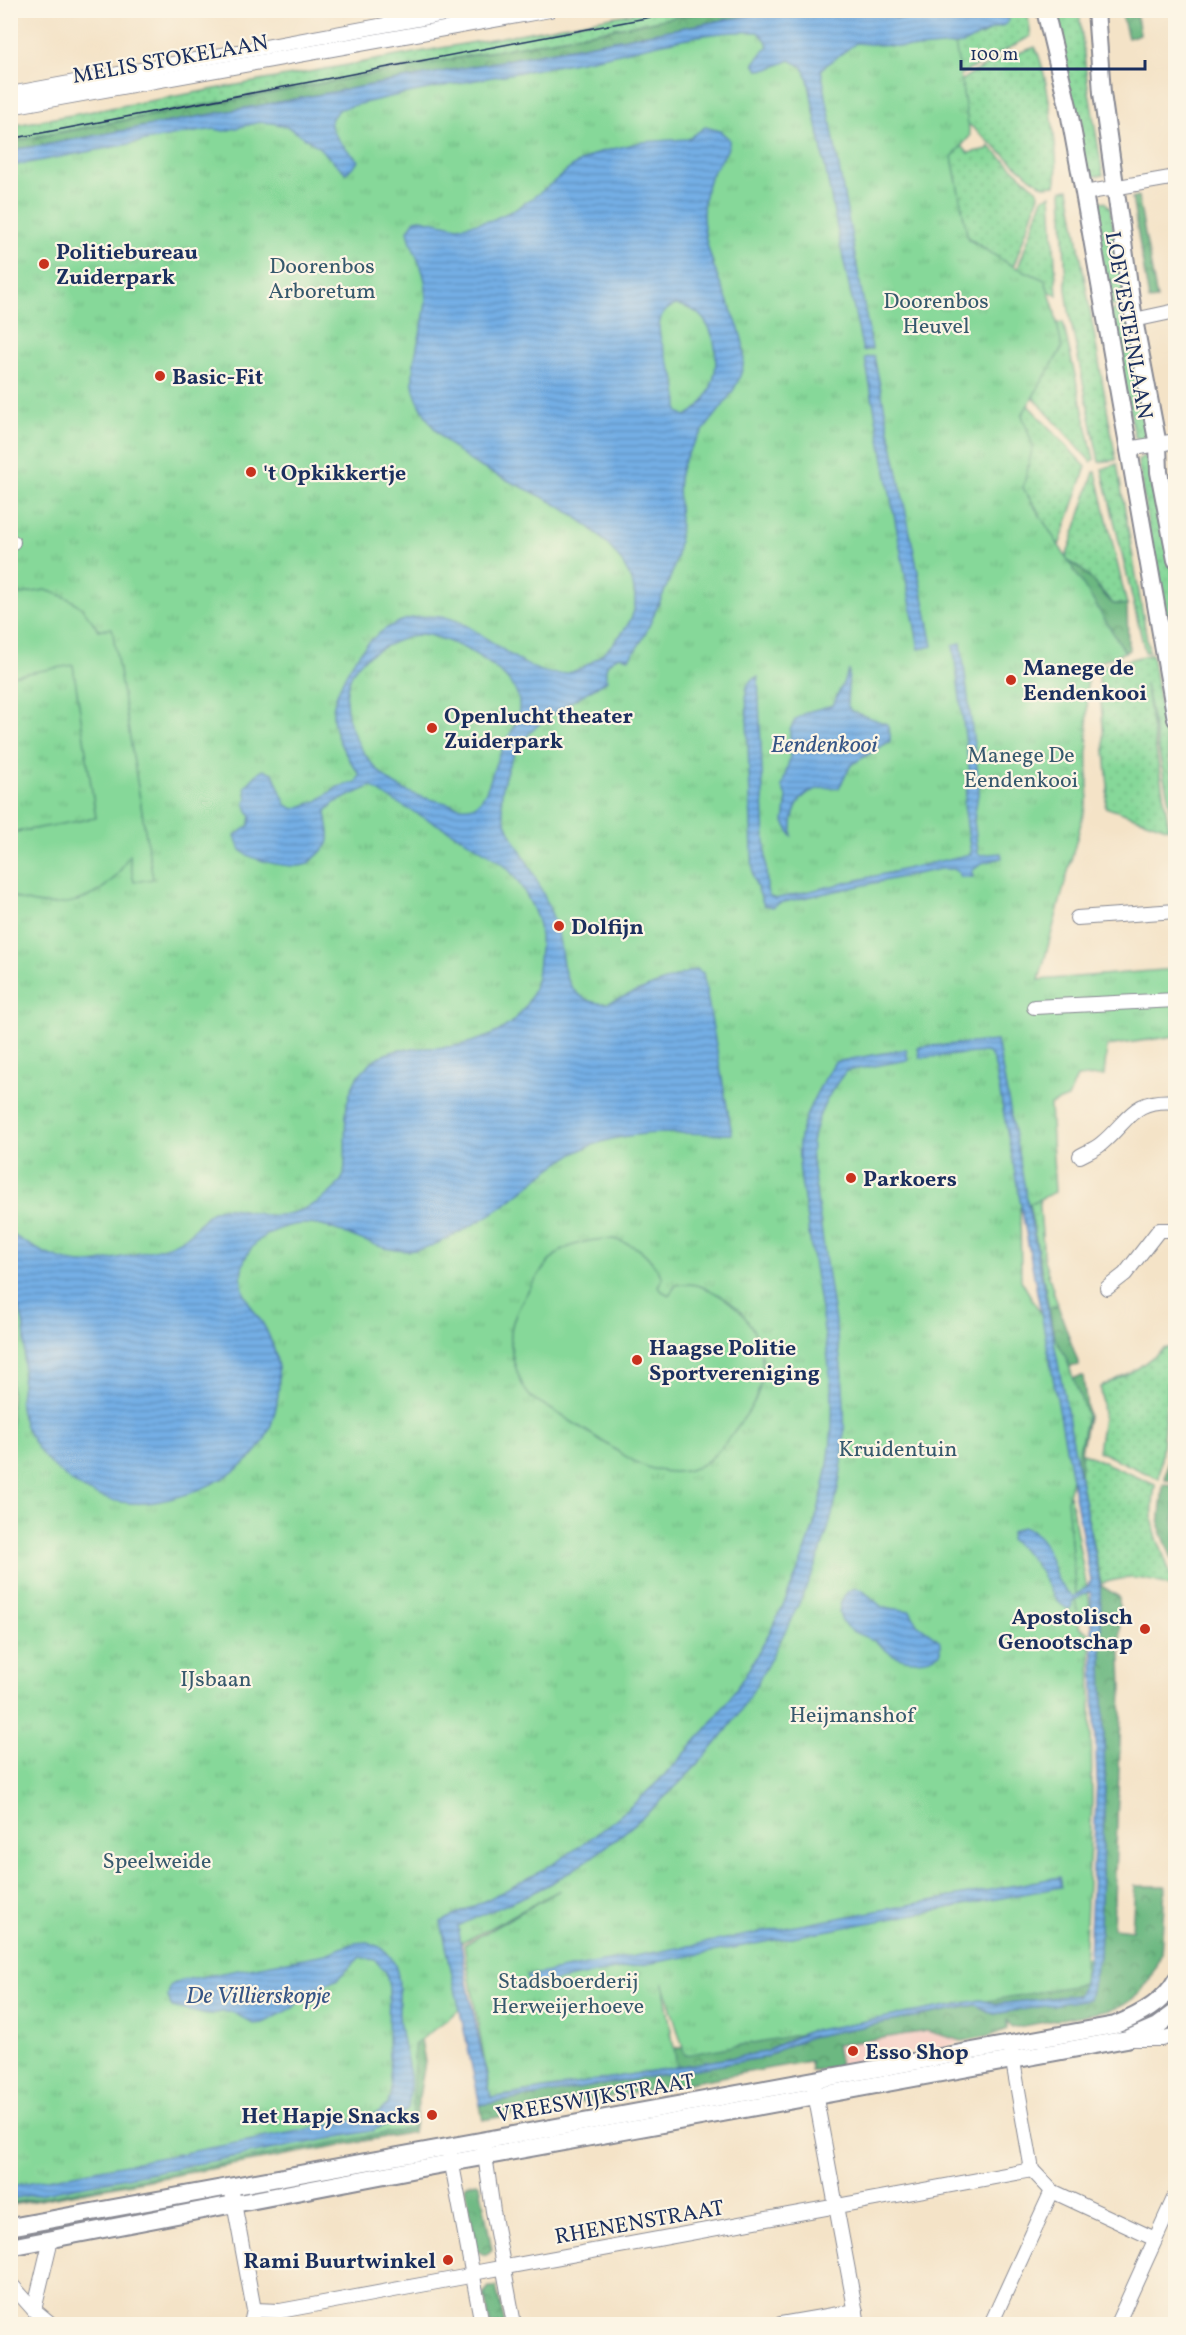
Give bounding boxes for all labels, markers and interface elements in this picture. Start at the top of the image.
street label: MELIS STOKELAAN [70,28,271,93]
scale bar [961,33,1146,71]
text: 100 m [970,43,1019,68]
street label: LOEVESTEINLAAN [1096,229,1159,422]
place label: Politiebureau Zuiderpark [56,238,198,294]
park label: Doorenbos Arboretum [268,252,376,308]
marker: Politiebureau Zuiderpark [37,257,51,271]
park label: Doorenbos Heuvel [883,287,989,343]
place label: Basic-Fit [172,363,263,394]
marker: Basic-Fit [153,369,167,383]
place label: 't Opkikkertje [263,459,406,490]
marker: 't Opkikkertje [244,465,258,479]
place label: Manege de Eendenkooi [1023,654,1147,710]
marker: Manege de Eendenkooi [1004,673,1018,687]
place label: Openlucht theater Zuiderpark [444,702,633,758]
marker: Openlucht theater Zuiderpark [425,721,439,735]
water label: Eendenkooi [771,729,878,763]
park label: Manege De Eendenkooi [964,741,1078,797]
place label: Dolfijn [571,913,644,944]
marker: Dolfijn [552,919,566,933]
place label: Parkoers [863,1165,957,1196]
marker: Parkoers [844,1171,858,1185]
place label: Haagse Politie Sportvereniging [649,1334,820,1390]
marker: Haagse Politie Sportvereniging [630,1353,644,1367]
park label: Kruidentuin [838,1435,958,1466]
place label: Apostolisch Genootschap [998,1603,1133,1659]
marker: Apostolisch Genootschap [1138,1622,1152,1636]
park label: IJsbaan [180,1665,252,1696]
park label: Heijmanshof [790,1701,917,1732]
park label: Speelweide [103,1847,211,1878]
park label: Stadsboerderij Herweijerhoeve [492,1967,644,2023]
water label: De Villierskopje [186,1980,330,2014]
place label: Esso Shop [865,2038,969,2069]
marker: Esso Shop [846,2044,860,2058]
street label: VREESWIJKSTRAAT [494,2067,697,2132]
place label: Het Hapje Snacks [241,2102,420,2133]
marker: Het Hapje Snacks [425,2108,439,2122]
street label: RHENENSTRAAT [552,2193,727,2254]
place label: Rami Buurtwinkel [244,2247,436,2278]
marker: Rami Buurtwinkel [441,2253,455,2267]

